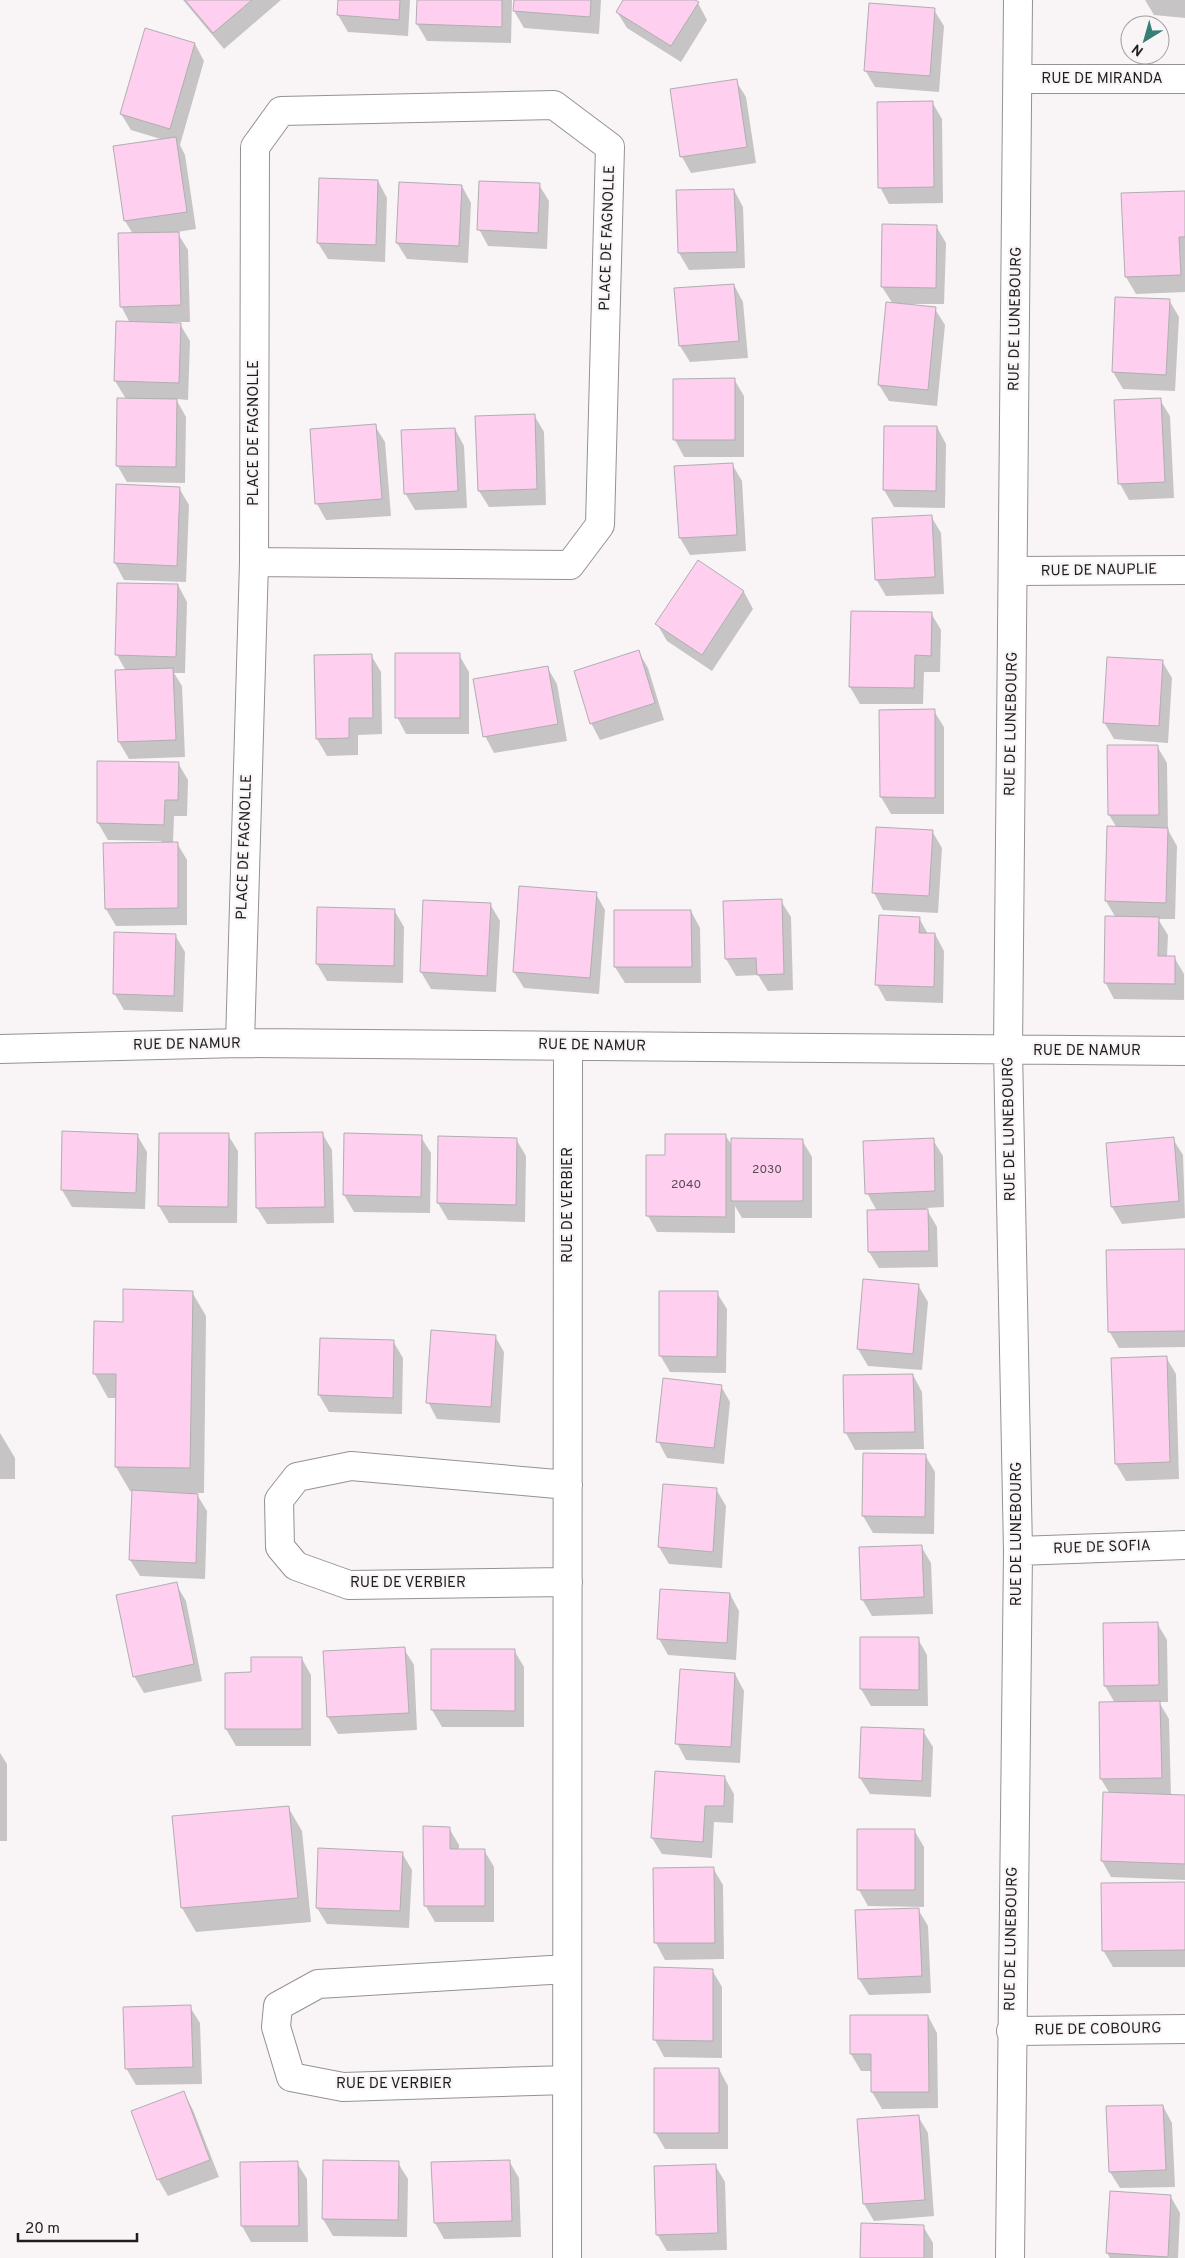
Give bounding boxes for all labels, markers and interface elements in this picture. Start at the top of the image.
north arrow [1120,15,1170,65]
text: N [1129,39,1147,59]
street label: RUE DE MIRANDA [1041,70,1163,89]
street label: PLACE DE FAGNOLLE [596,165,620,311]
street label: RUE DE LUNEBOURG [1005,247,1027,391]
street label: PLACE DE FAGNOLLE [245,360,264,506]
street label: RUE DE NAUPLIE [1041,560,1157,582]
street label: RUE DE LUNEBOURG [1001,652,1023,796]
street label: PLACE DE FAGNOLLE [233,774,257,920]
street label: RUE DE NAMUR [133,1035,241,1055]
street label: RUE DE NAMUR [538,1036,646,1056]
street label: RUE DE NAMUR [1033,1042,1141,1061]
street label: RUE DE LUNEBOURG [999,1057,1021,1201]
street label: RUE DE VERBIER [559,1147,578,1263]
house number: 2030 [752,1162,782,1178]
house number: 2040 [671,1177,701,1193]
street label: RUE DE LUNEBOURG [1008,1462,1027,1606]
street label: RUE DE SOFIA [1053,1537,1151,1559]
street label: RUE DE VERBIER [350,1574,466,1593]
street label: RUE DE LUNEBOURG [1001,1867,1023,2011]
street label: RUE DE COBOURG [1034,2019,1162,2041]
street label: RUE DE VERBIER [336,2075,452,2094]
scale bar [18,2210,136,2242]
text: 20 m [25,2220,60,2239]

